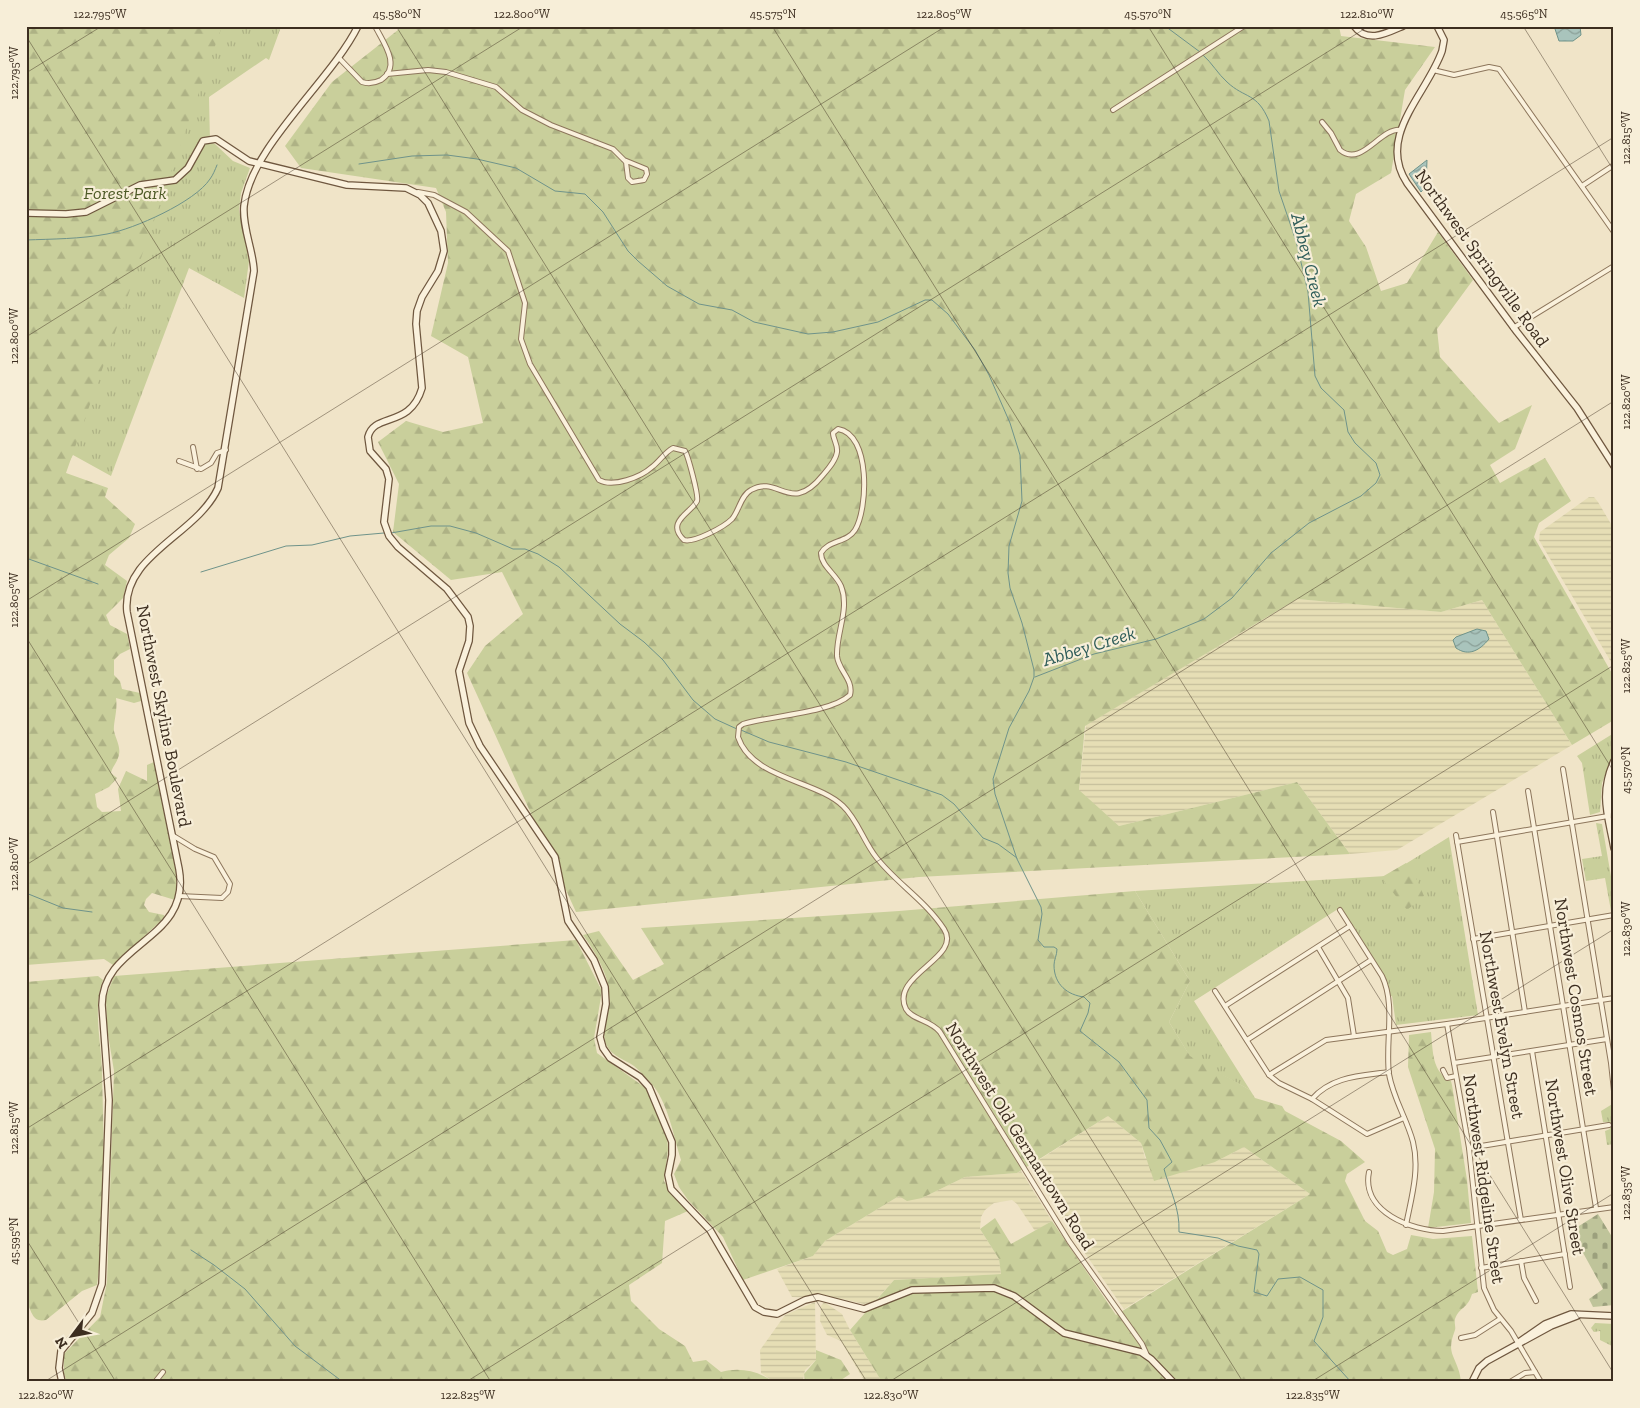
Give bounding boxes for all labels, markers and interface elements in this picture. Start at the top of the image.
text: 122.795°W [73,7,127,21]
text: 45.580°N [373,7,421,21]
text: 122.800°W [494,7,551,21]
text: 45.575°N [750,7,796,21]
text: 122.805°W [917,7,972,21]
text: 45.570°N [1124,7,1172,21]
text: 122.810°W [1340,7,1395,21]
text: 45.565°N [1500,7,1548,21]
text: 122.795°W [7,46,21,100]
text: 122.815°W [1619,111,1633,164]
street label: Northwest Springville Road [1410,165,1554,351]
park label: Forest Park [84,182,166,204]
water label: Abbey Creek [1286,210,1332,309]
text: 122.800°W [7,307,21,364]
text: 122.820°W [1619,374,1633,430]
text: 122.805°W [7,572,21,627]
street label: Northwest Skyline Boulevard [132,603,196,829]
water label: Abbey Creek [1039,621,1138,671]
text: 122.825°W [1619,638,1633,693]
text: 45.570°N [1619,746,1633,794]
text: 122.810°W [7,836,21,891]
street label: Northwest Cosmos Street [1550,897,1603,1098]
text: 122.830°W [1619,901,1633,956]
street label: Northwest Evelyn Street [1475,929,1529,1121]
street label: Northwest Old Germantown Road [941,1018,1099,1254]
street label: Northwest Ridgeline Street [1458,1073,1510,1285]
street label: Northwest Olive Street [1540,1077,1590,1257]
text: 122.815°W [7,1101,21,1154]
text: 122.835°W [1619,1165,1633,1220]
text: 45.595°N [7,1217,21,1265]
north arrow [48,1310,98,1360]
text: N [51,1333,71,1352]
text: 122.820°W [18,1388,74,1402]
text: 122.825°W [441,1388,496,1402]
text: 122.830°W [864,1388,919,1402]
text: 122.835°W [1286,1388,1341,1402]

